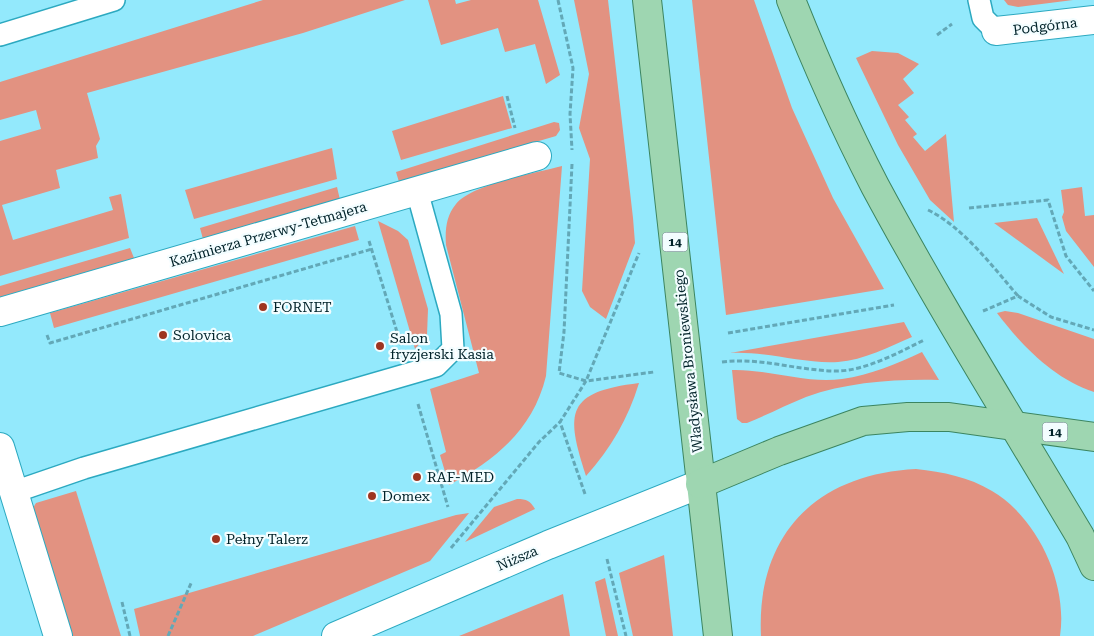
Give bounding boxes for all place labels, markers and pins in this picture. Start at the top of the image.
place label: FORNET [273,299,332,315]
marker: FORNET [257,301,269,313]
place label: Solovica [173,327,232,343]
marker: Solovica [157,329,169,341]
place label: Salon fryzjerski Kasia [390,330,494,362]
marker: Salon fryzjerski Kasia [374,340,386,352]
place label: RAF-MED [427,469,494,485]
marker: RAF-MED [411,471,423,483]
place label: Domex [382,488,430,504]
marker: Domex [366,490,378,502]
place label: Pełny Talerz [226,531,308,547]
marker: Pełny Talerz [210,533,222,545]

